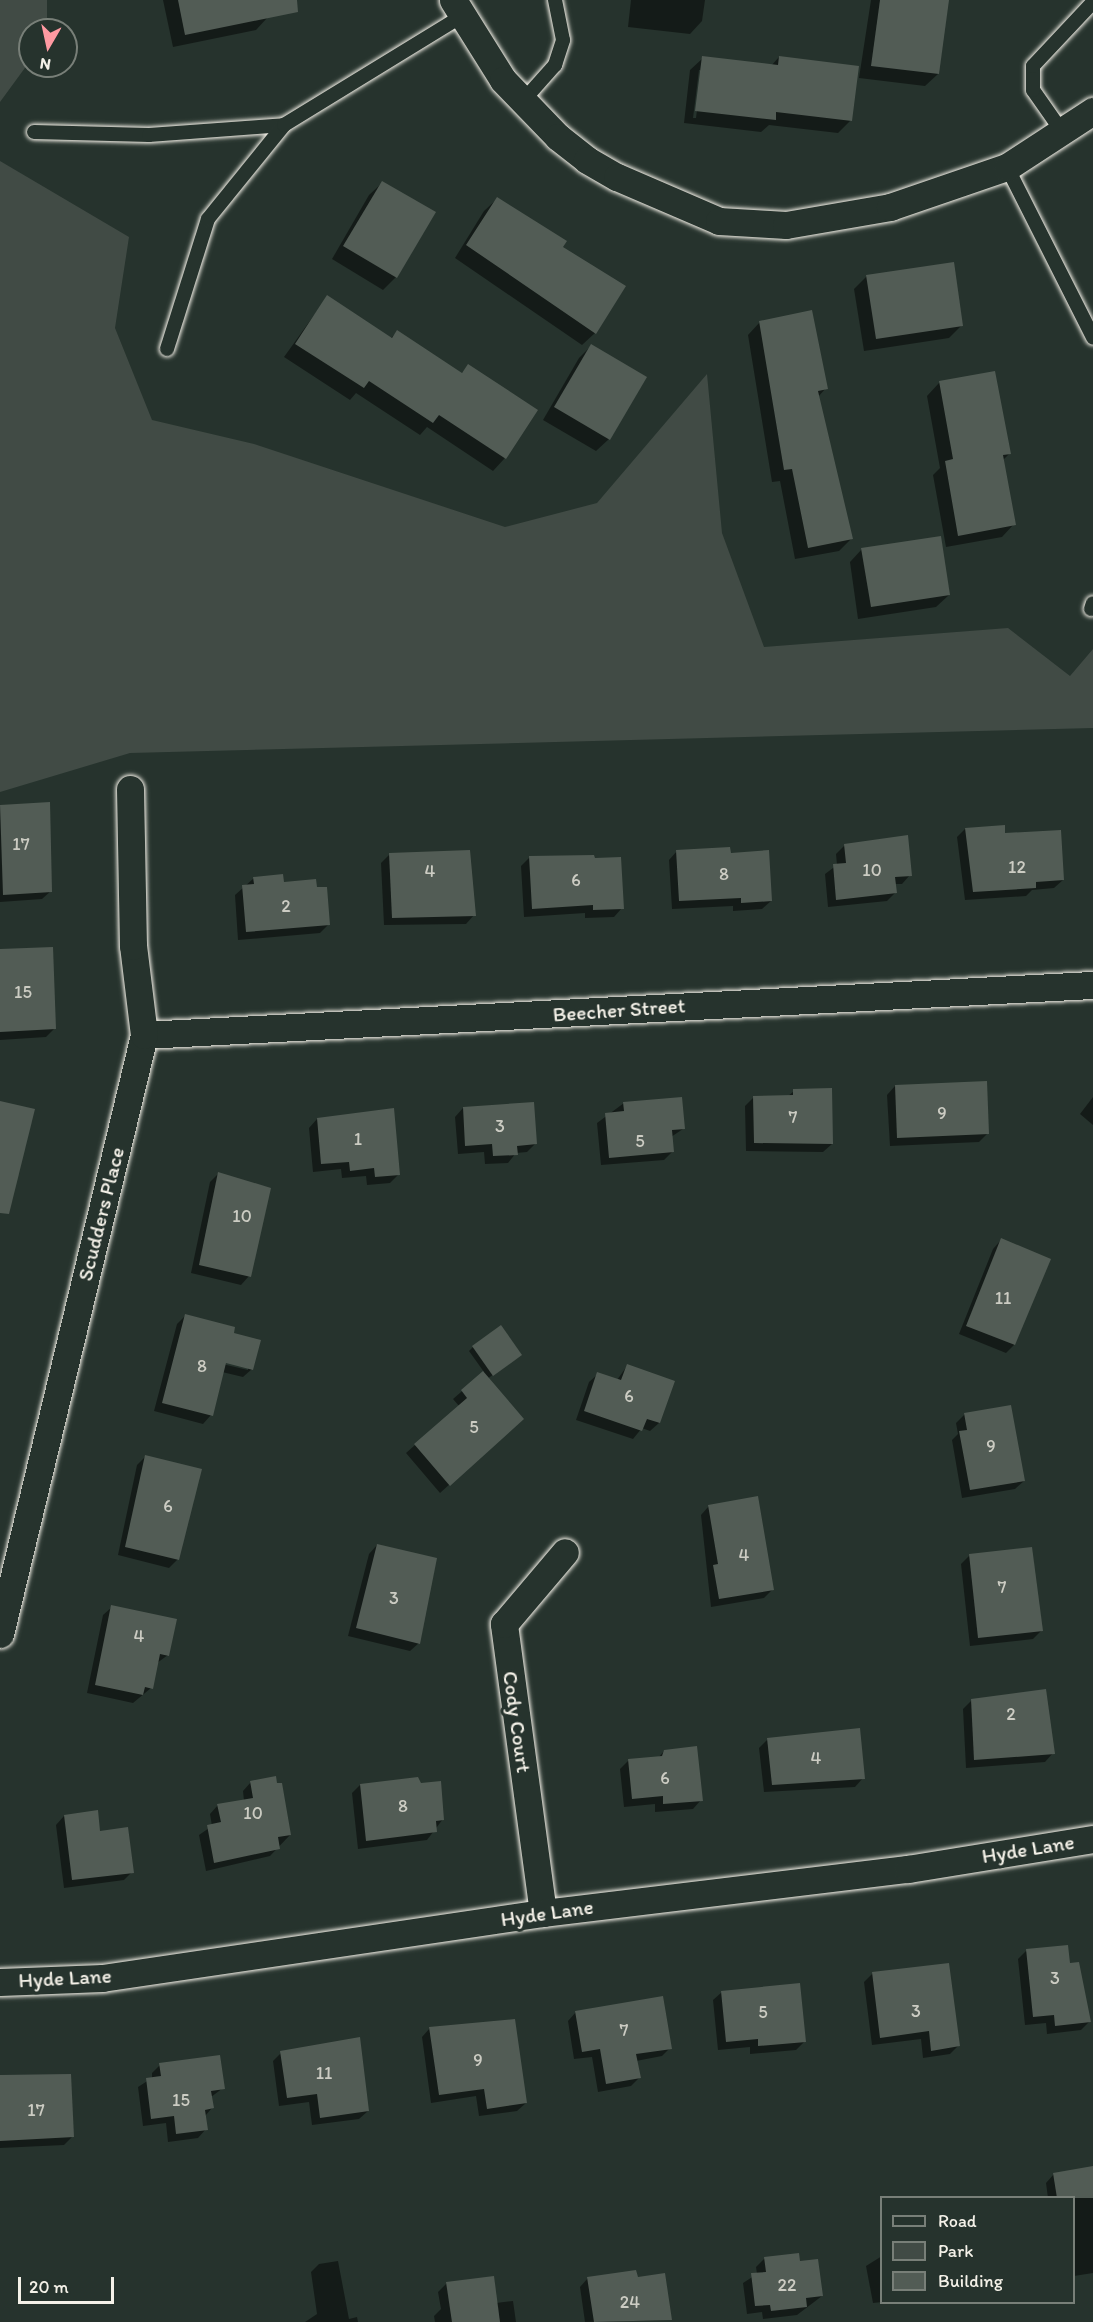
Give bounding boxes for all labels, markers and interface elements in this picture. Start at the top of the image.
north arrow [18,18,78,78]
text: N [39,54,52,75]
house number: 17 [12,833,30,855]
house number: 12 [1008,856,1026,878]
house number: 10 [862,859,882,881]
house number: 4 [425,860,435,882]
house number: 8 [719,863,729,885]
house number: 6 [571,869,581,891]
house number: 2 [281,895,291,917]
house number: 15 [14,981,32,1003]
street label: Beecher Street [552,993,686,1027]
house number: 9 [937,1102,947,1124]
house number: 7 [789,1106,797,1128]
house number: 3 [495,1115,505,1137]
house number: 1 [354,1128,362,1150]
house number: 5 [635,1130,645,1152]
street label: Scudders Place [72,1145,130,1283]
house number: 10 [232,1205,252,1227]
house number: 11 [995,1287,1011,1309]
house number: 8 [197,1355,207,1377]
house number: 6 [624,1385,634,1407]
house number: 5 [469,1416,479,1438]
house number: 9 [986,1435,996,1457]
house number: 6 [163,1495,173,1517]
house number: 4 [739,1544,749,1566]
house number: 7 [998,1576,1006,1598]
house number: 3 [389,1587,399,1609]
house number: 4 [134,1625,144,1647]
street label: Cody Court [497,1670,537,1774]
house number: 2 [1006,1703,1016,1725]
house number: 4 [811,1747,821,1769]
house number: 6 [660,1767,670,1789]
house number: 8 [398,1795,408,1817]
house number: 10 [243,1802,263,1824]
street label: Hyde Lane [980,1829,1076,1869]
street label: Hyde Lane [499,1894,595,1932]
street label: Hyde Lane [18,1963,112,1993]
house number: 3 [1050,1967,1060,1989]
house number: 3 [911,2000,921,2022]
house number: 5 [758,2001,768,2023]
house number: 7 [620,2019,628,2041]
house number: 9 [473,2049,483,2071]
house number: 11 [316,2062,332,2084]
house number: 15 [172,2089,190,2111]
house number: 17 [27,2099,45,2121]
legend [880,2196,1075,2304]
text: Road [938,2210,977,2232]
text: Park [938,2240,973,2262]
scale bar [21,2265,117,2303]
text: Building [938,2270,1003,2292]
house number: 22 [778,2274,796,2296]
text: 20 m [29,2276,69,2298]
house number: 24 [620,2291,640,2313]

